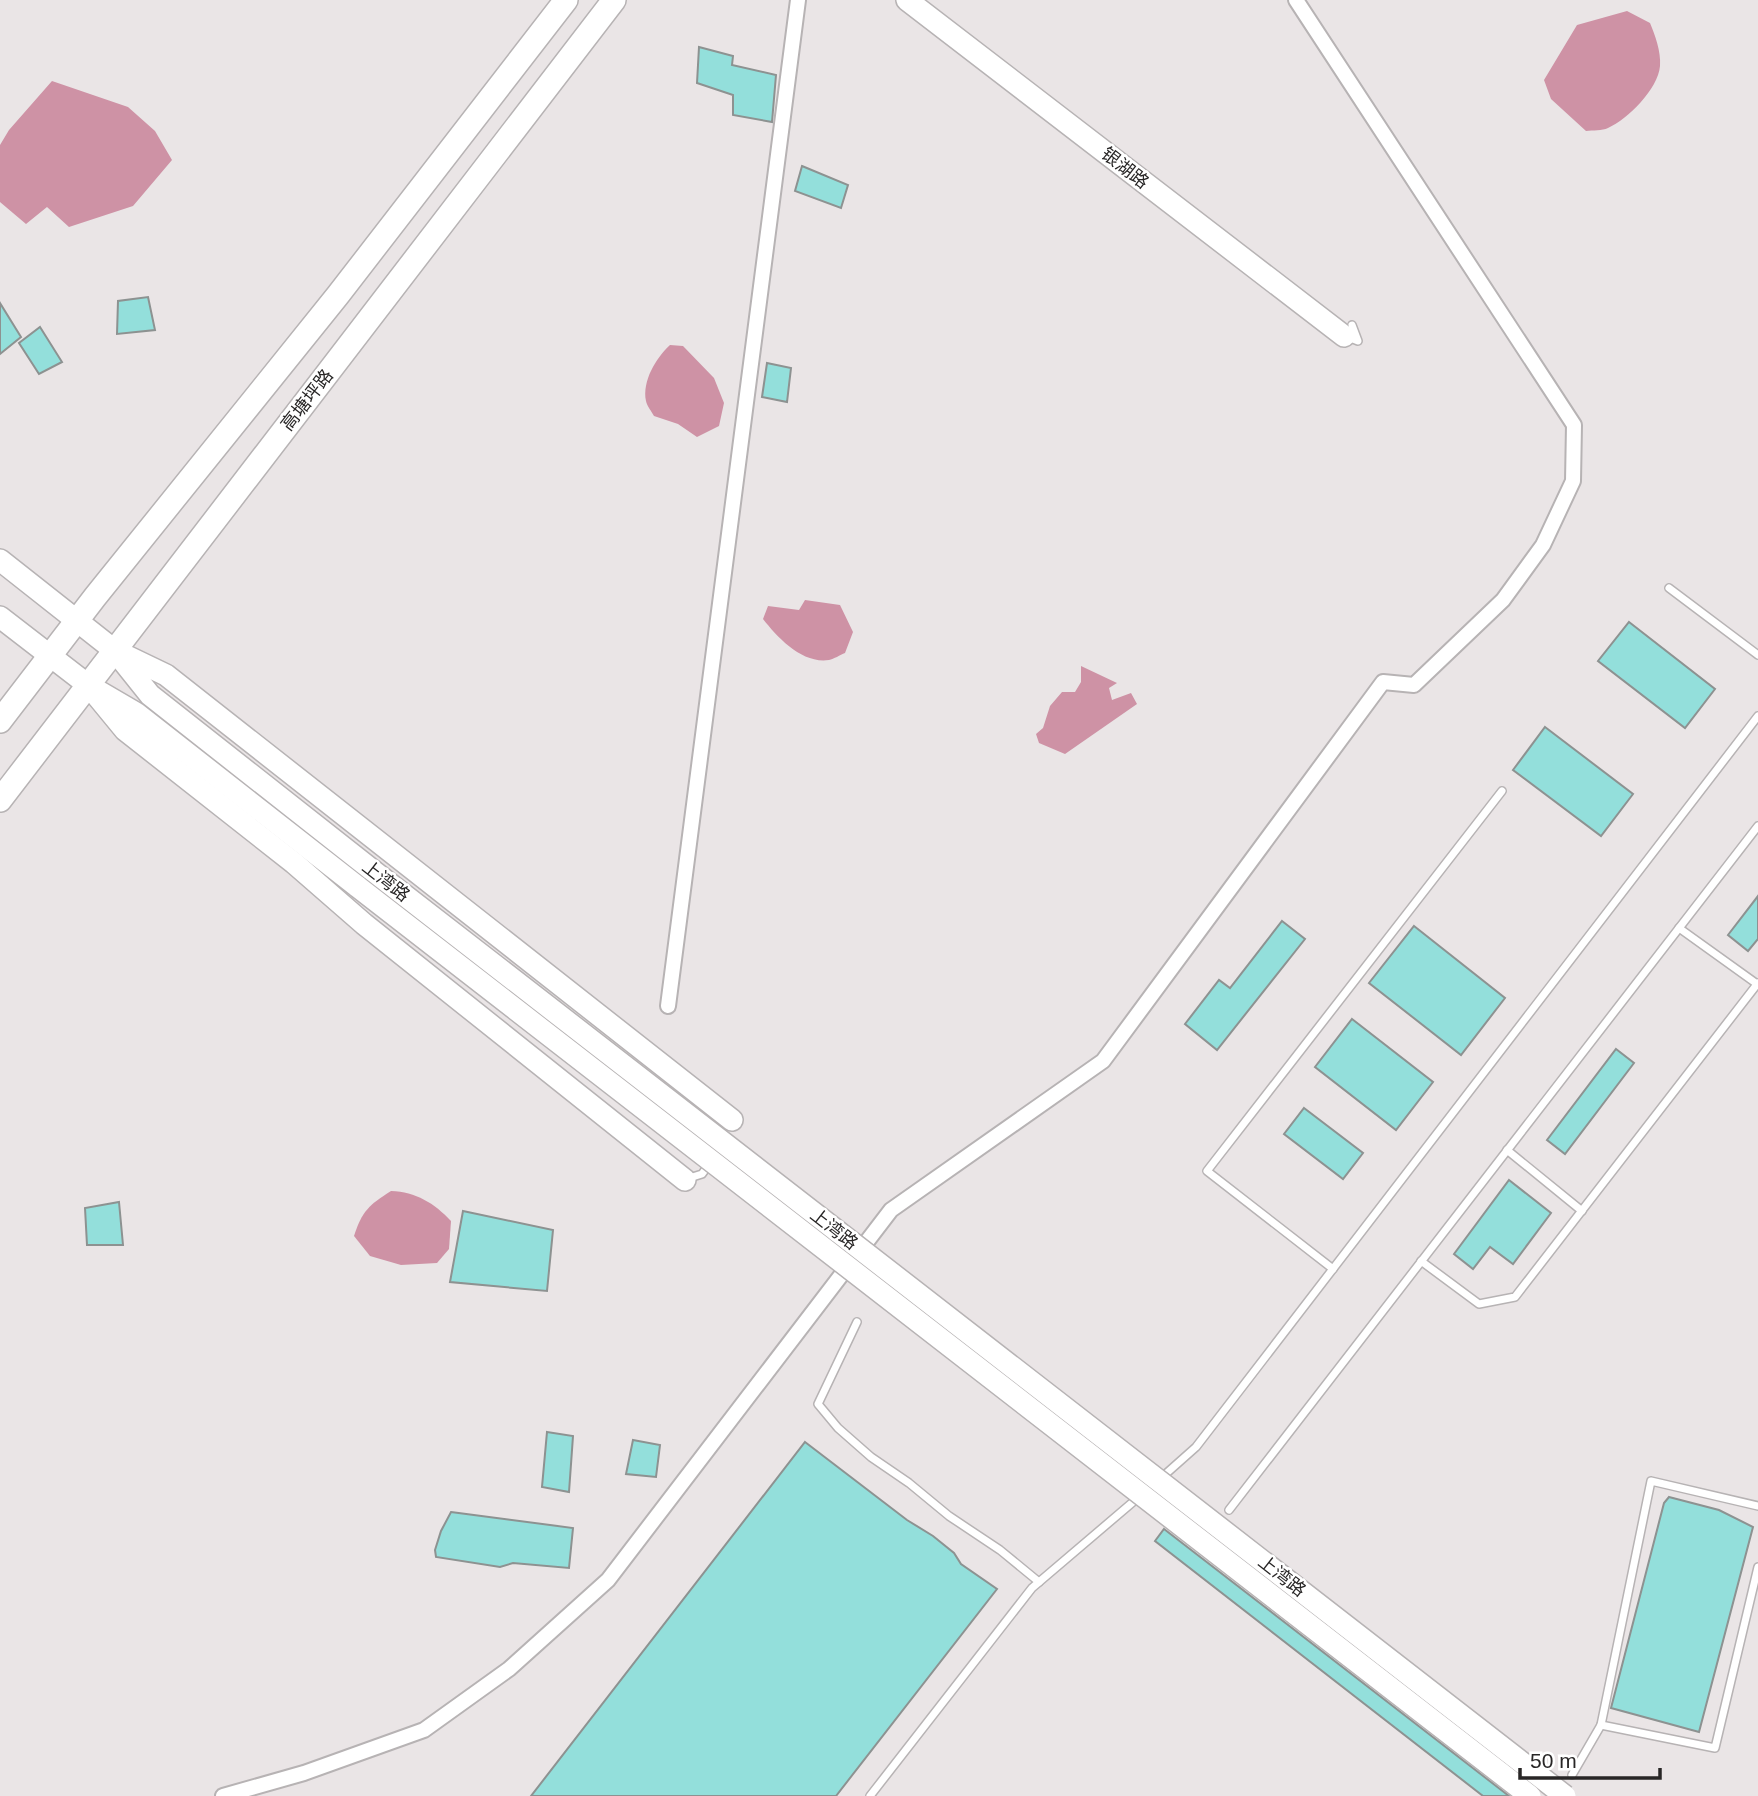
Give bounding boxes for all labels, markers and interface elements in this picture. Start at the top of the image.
street label: 银湖路 [1098,143,1152,193]
street label: 高塘坪路 [277,365,337,435]
street label: 上湾路 [359,856,413,906]
street label: 上湾路 [807,1204,861,1254]
street label: 上湾路 [1255,1551,1309,1601]
scale bar [1520,1736,1660,1780]
text: 50 m [1530,1749,1577,1772]

